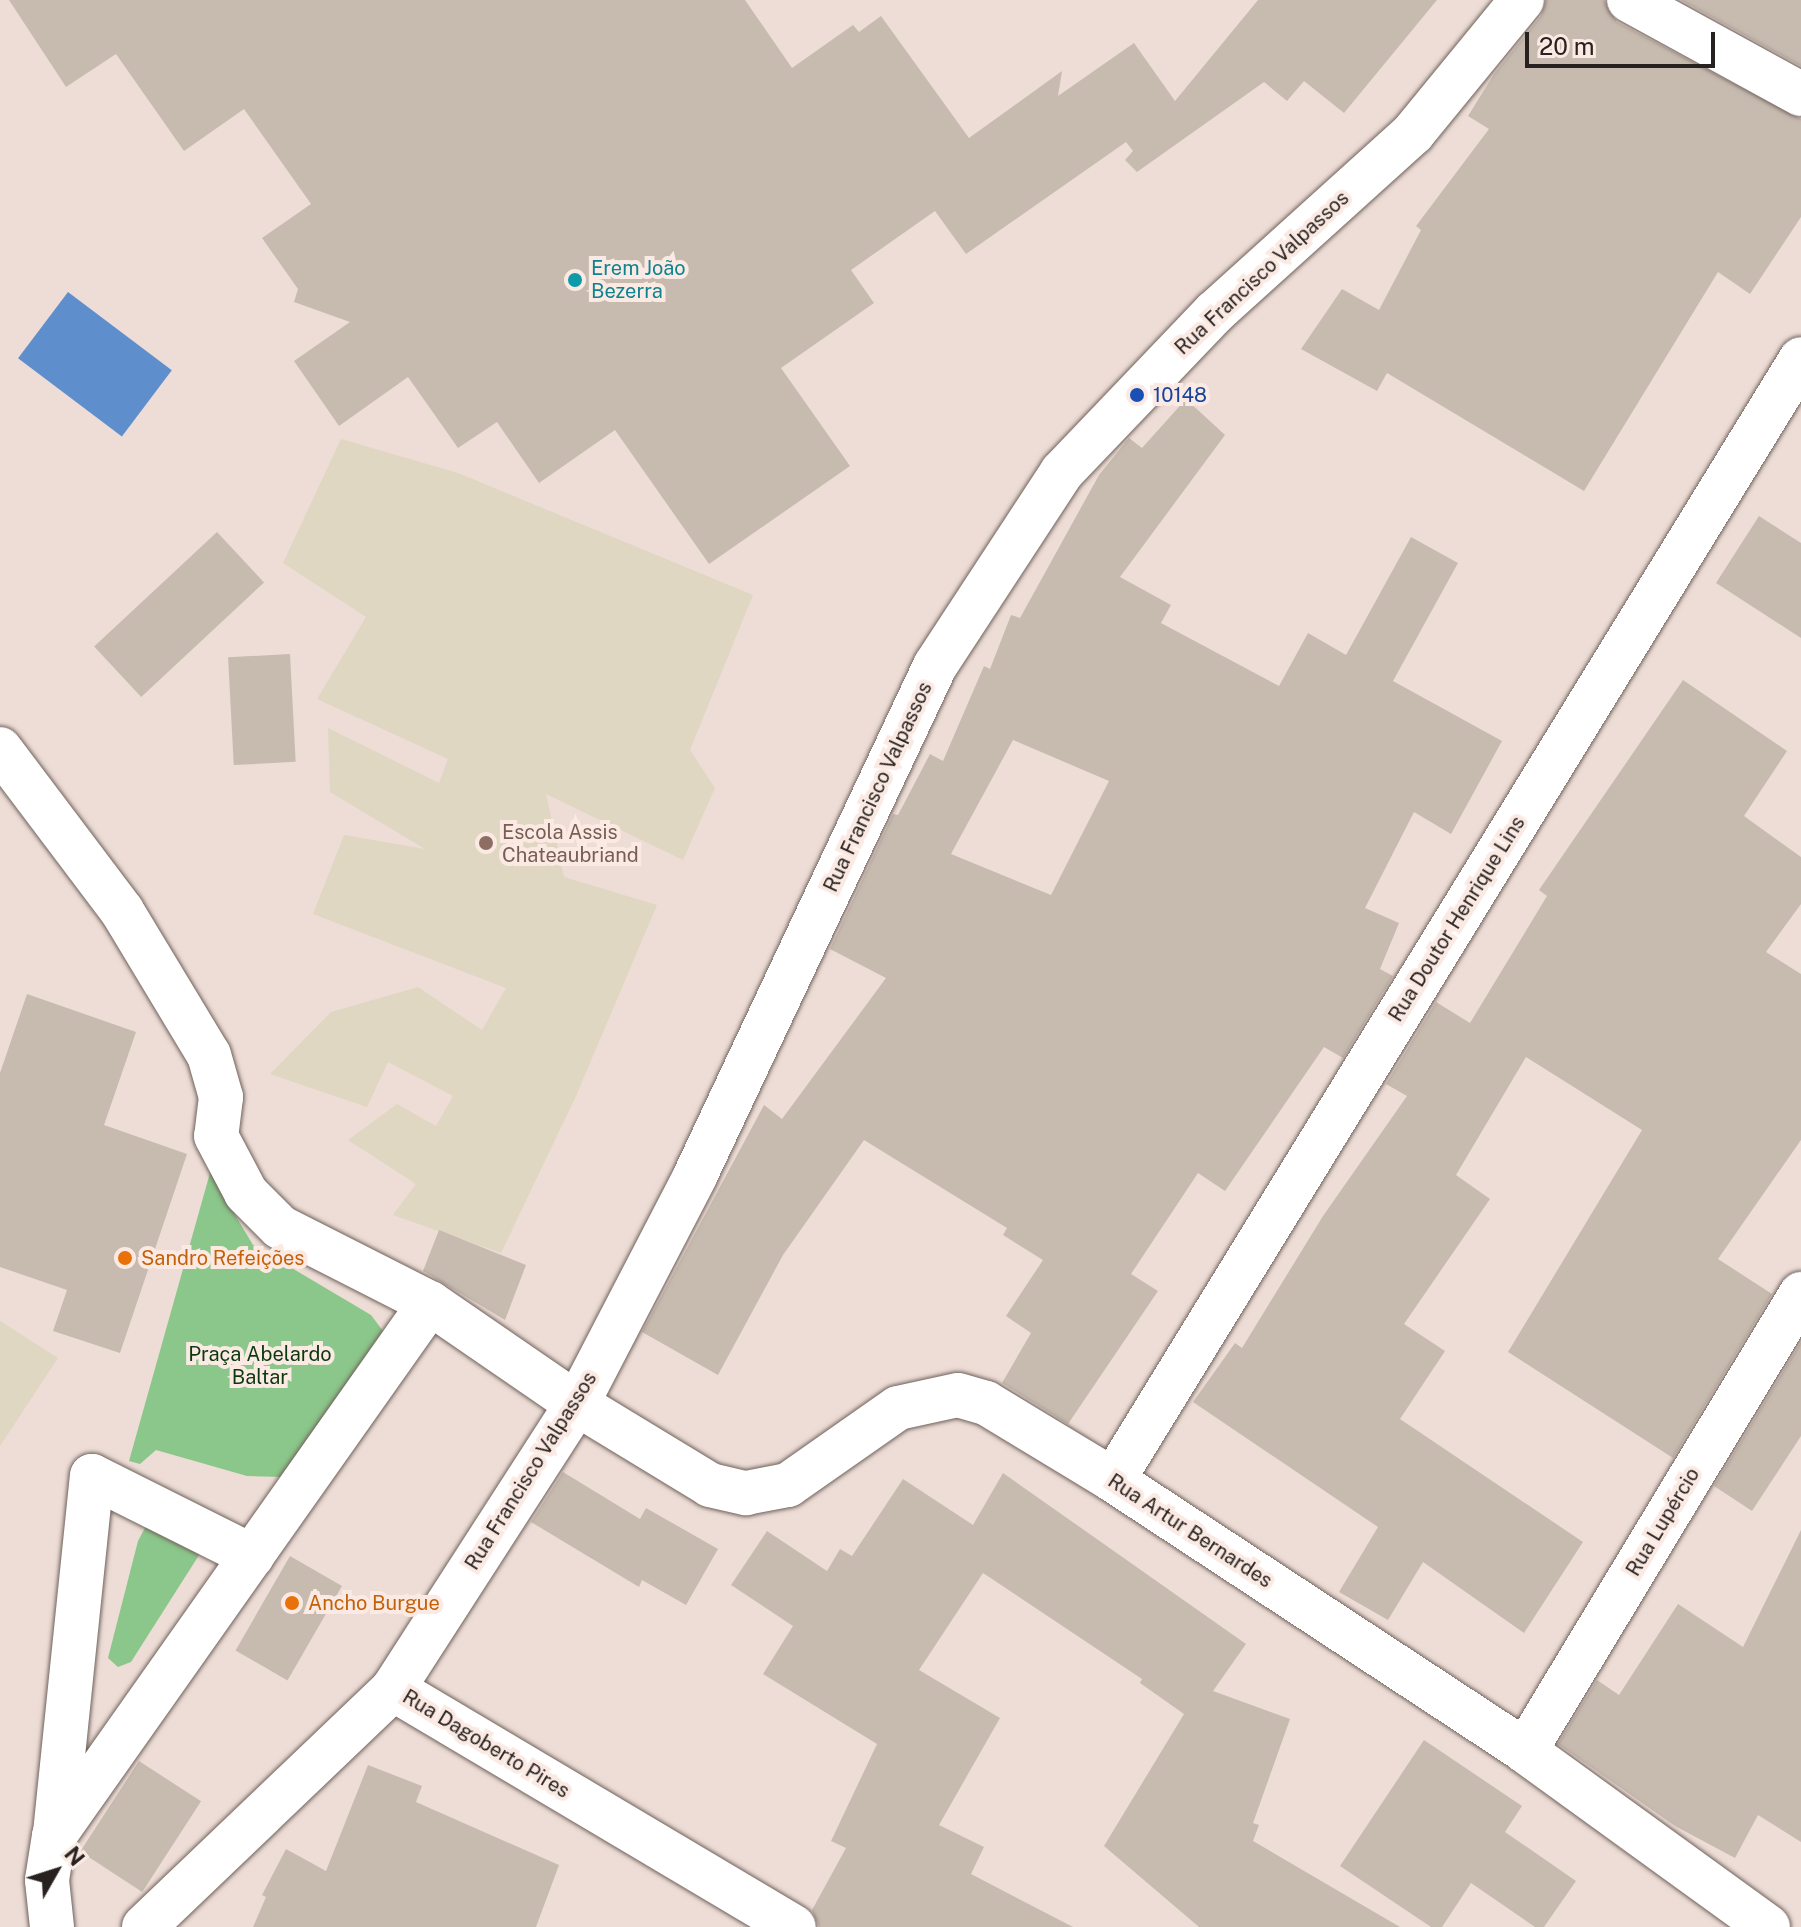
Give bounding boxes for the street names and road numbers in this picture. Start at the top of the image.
street label: Rua Francisco Valpassos [1170,186,1354,360]
street label: Rua Francisco Valpassos [819,678,937,896]
street label: Rua Doutor Henrique Lins [1384,812,1530,1026]
street label: Rua Francisco Valpassos [460,1367,602,1575]
street label: Rua Lupércio [1621,1463,1705,1581]
street label: Rua Artur Bernardes [1103,1469,1277,1593]
street label: Rua Dagoberto Pires [398,1685,574,1803]

